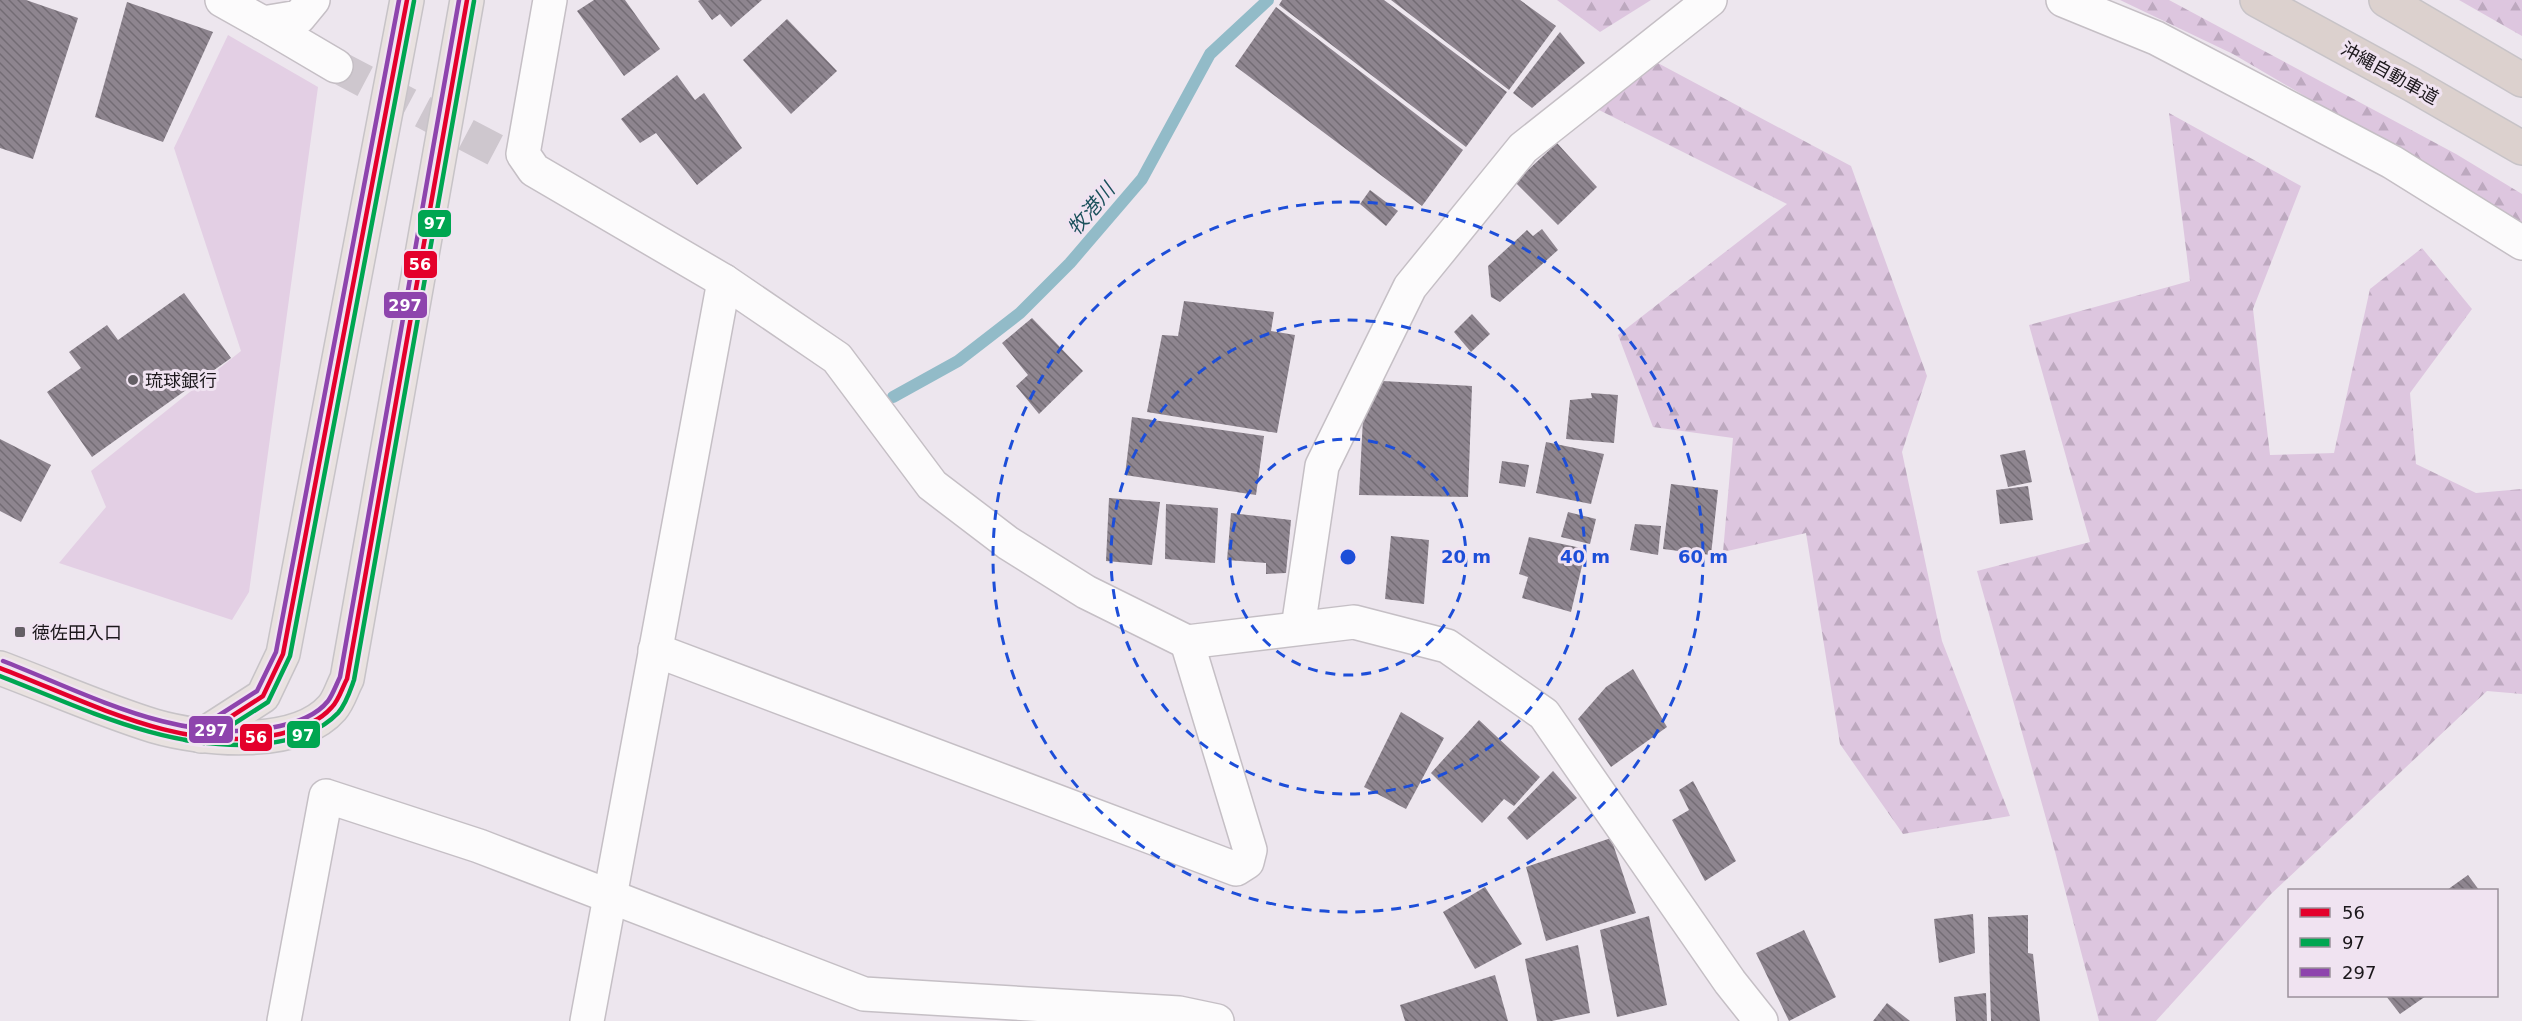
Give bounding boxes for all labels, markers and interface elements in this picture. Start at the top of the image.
street label: 沖縄自動車道 [2338,38,2442,108]
water label: 牧港川 [1063,177,1121,240]
line badge: 97 [417,209,452,238]
text: 97 [424,214,446,233]
line badge: 56 [403,250,438,279]
text: 56 [409,255,431,274]
line badge: 297 [383,291,428,319]
text: 297 [388,296,422,315]
place label: 琉球銀行 [145,370,217,391]
marker: 琉球銀行 [126,373,140,387]
text: 20 m [1441,546,1491,567]
text: 40 m [1560,546,1610,567]
text: 60 m [1678,546,1728,567]
centre of rings [1338,547,1358,567]
place label: 徳佐田入口 [32,622,122,643]
marker: 徳佐田入口 [13,625,27,639]
line badge: 297 [188,715,234,744]
line badge: 97 [286,720,321,749]
text: 297 [194,721,228,740]
line badge: 56 [239,723,273,752]
text: 97 [292,726,314,745]
text: 56 [245,728,267,747]
legend [2288,889,2498,997]
text: 56 [2342,902,2365,923]
text: 97 [2342,932,2365,953]
text: 297 [2342,962,2376,983]

